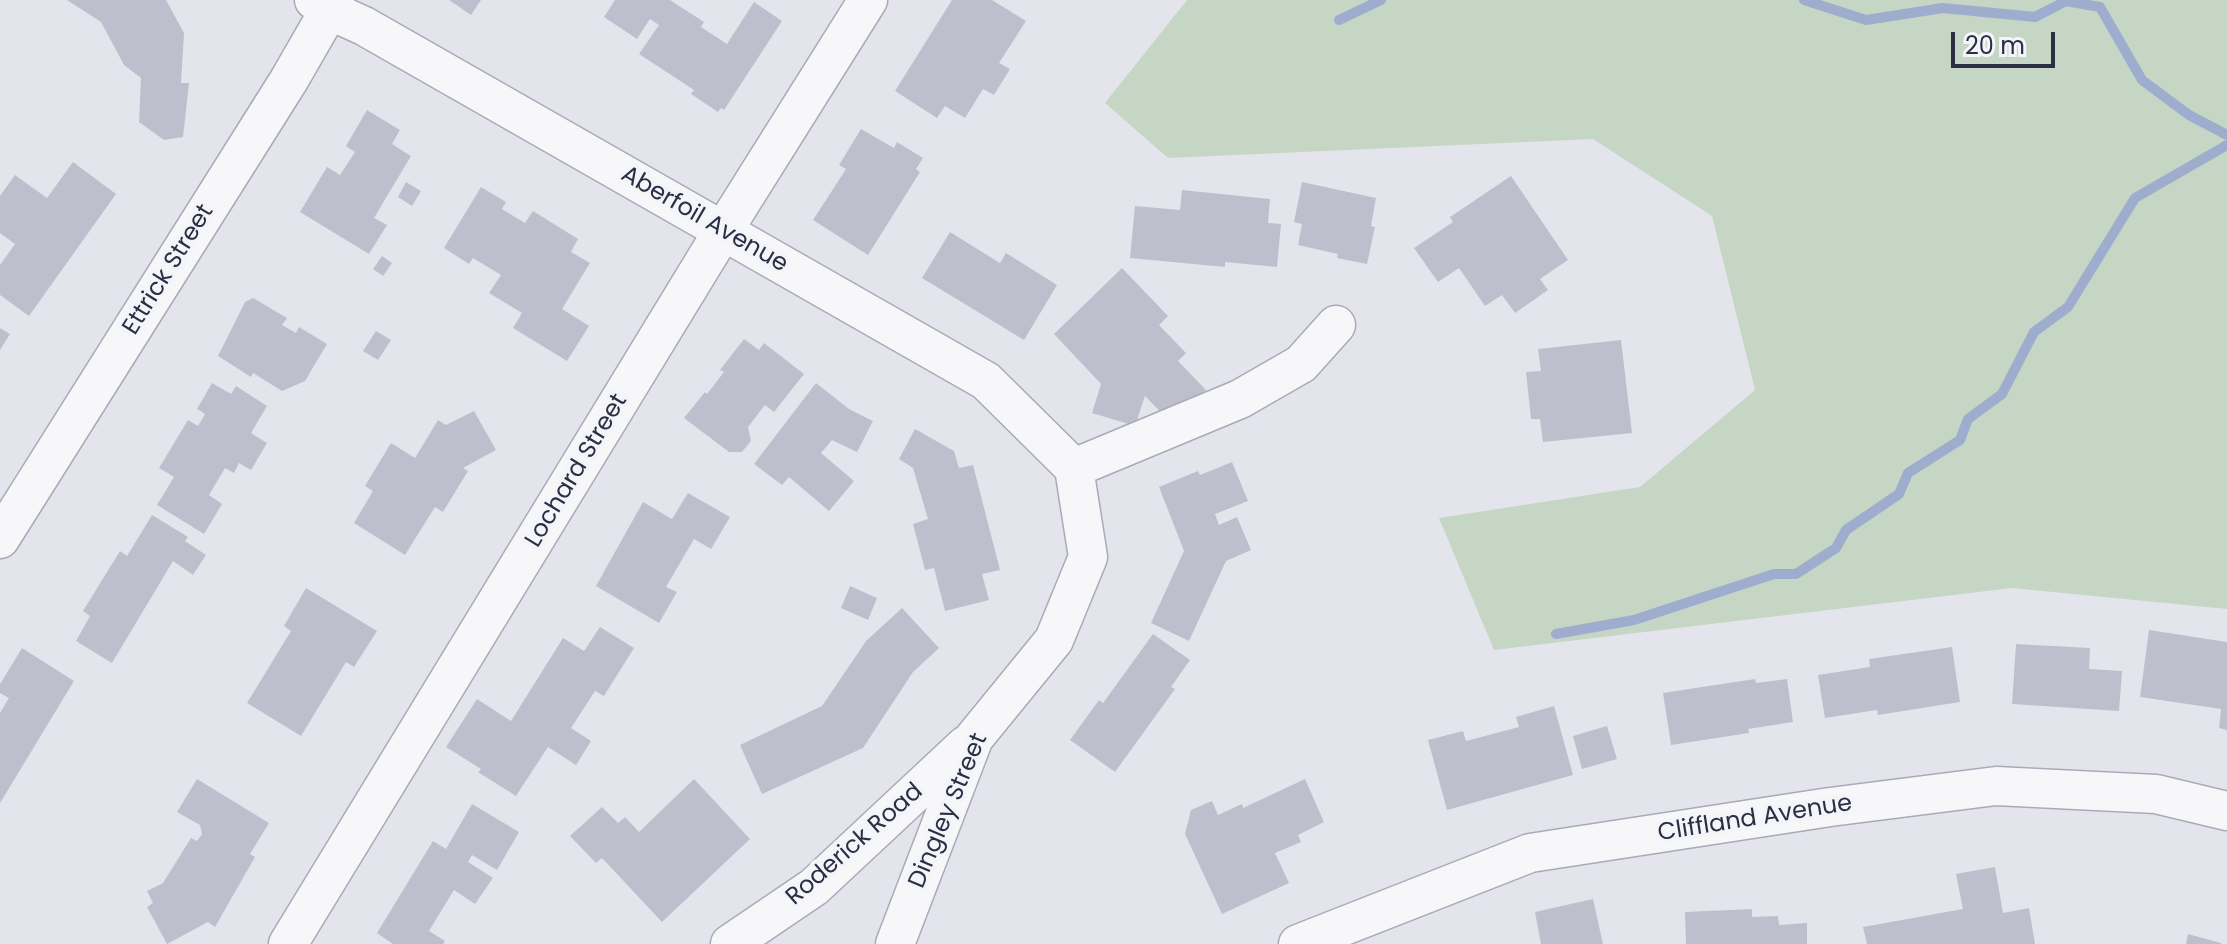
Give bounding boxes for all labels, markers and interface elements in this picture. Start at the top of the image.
scale bar [1955,16,2059,66]
text: 20 m [1965,29,2025,62]
street label: Aberfoil Avenue [615,161,793,279]
street label: Ettrick Street [118,200,220,340]
street label: Lochard Street [520,389,634,553]
street label: Dingley Street [903,729,995,893]
street label: Roderick Road [781,778,929,912]
street label: Cliffland Avenue [1656,789,1854,849]

